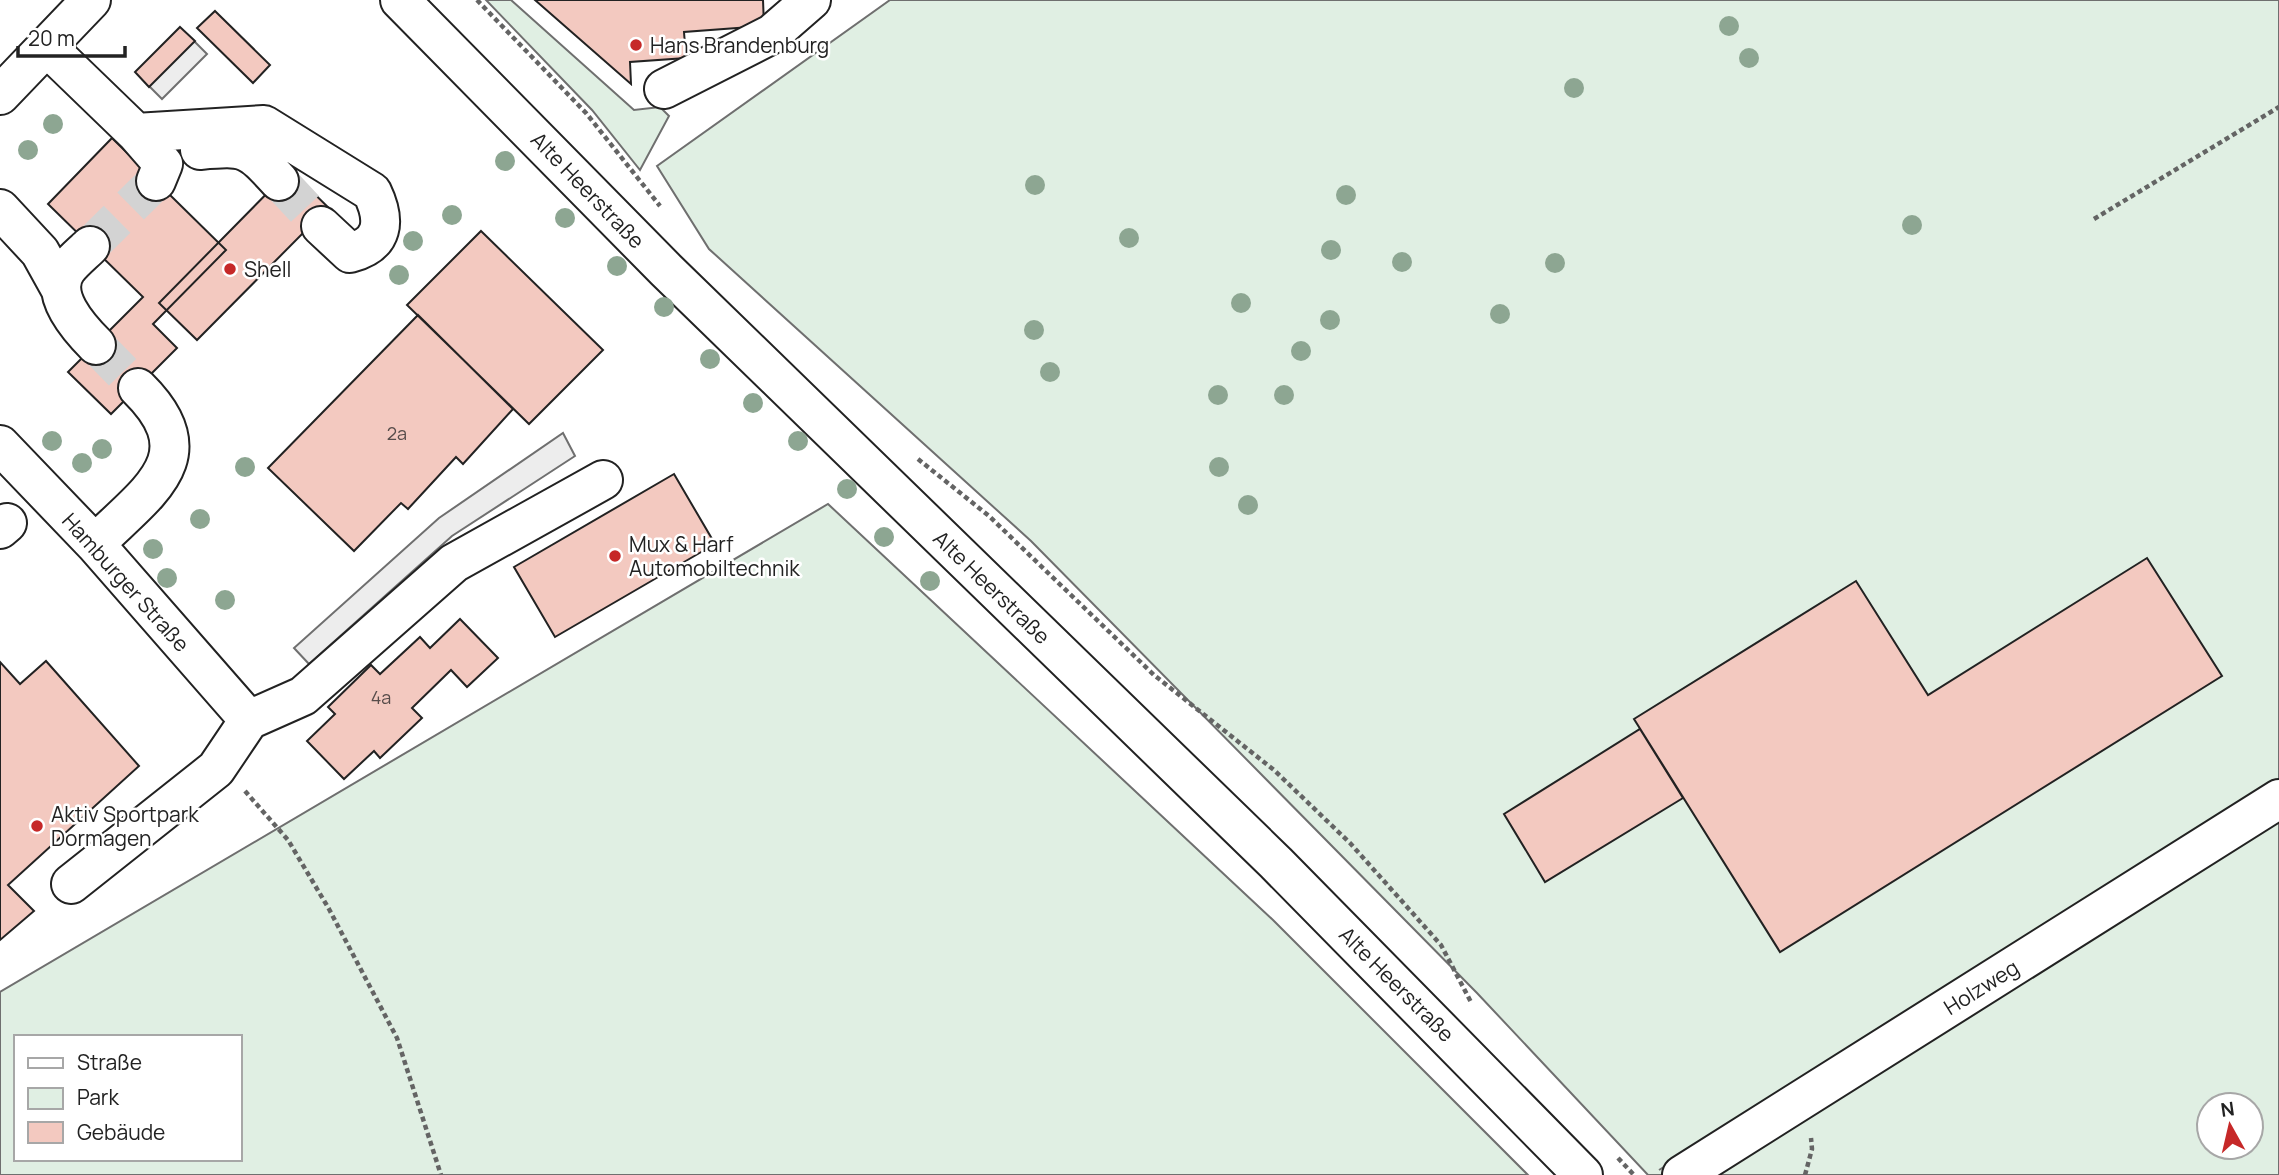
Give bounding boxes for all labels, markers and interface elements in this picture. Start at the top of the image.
scale bar [18,14,124,58]
text: 20 m [28,24,75,52]
place label: Hans Brandenburg [650,31,829,59]
marker: Hans Brandenburg [628,37,644,53]
street label: Alte Heerstraße [525,126,651,254]
place label: Shell [244,255,292,283]
marker: Shell [222,261,238,277]
house number: 2a [387,421,407,445]
street label: Hamburger Straße [56,507,196,657]
street label: Alte Heerstraße [928,524,1056,650]
place label: Mux & Harf Automobiltechnik [629,530,800,582]
marker: Mux & Harf Automobiltechnik [607,548,623,564]
house number: 4a [371,685,391,709]
place label: Aktiv Sportpark Dormagen [51,800,199,852]
marker: Aktiv Sportpark Dormagen [29,818,45,834]
street label: Alte Heerstraße [1333,920,1461,1048]
street label: Holzweg [1938,953,2024,1021]
legend [14,1035,242,1161]
text: Straße [77,1048,142,1076]
text: Park [77,1083,119,1111]
north arrow [2195,1091,2265,1161]
text: N [2219,1095,2236,1123]
text: Gebäude [77,1118,165,1146]

